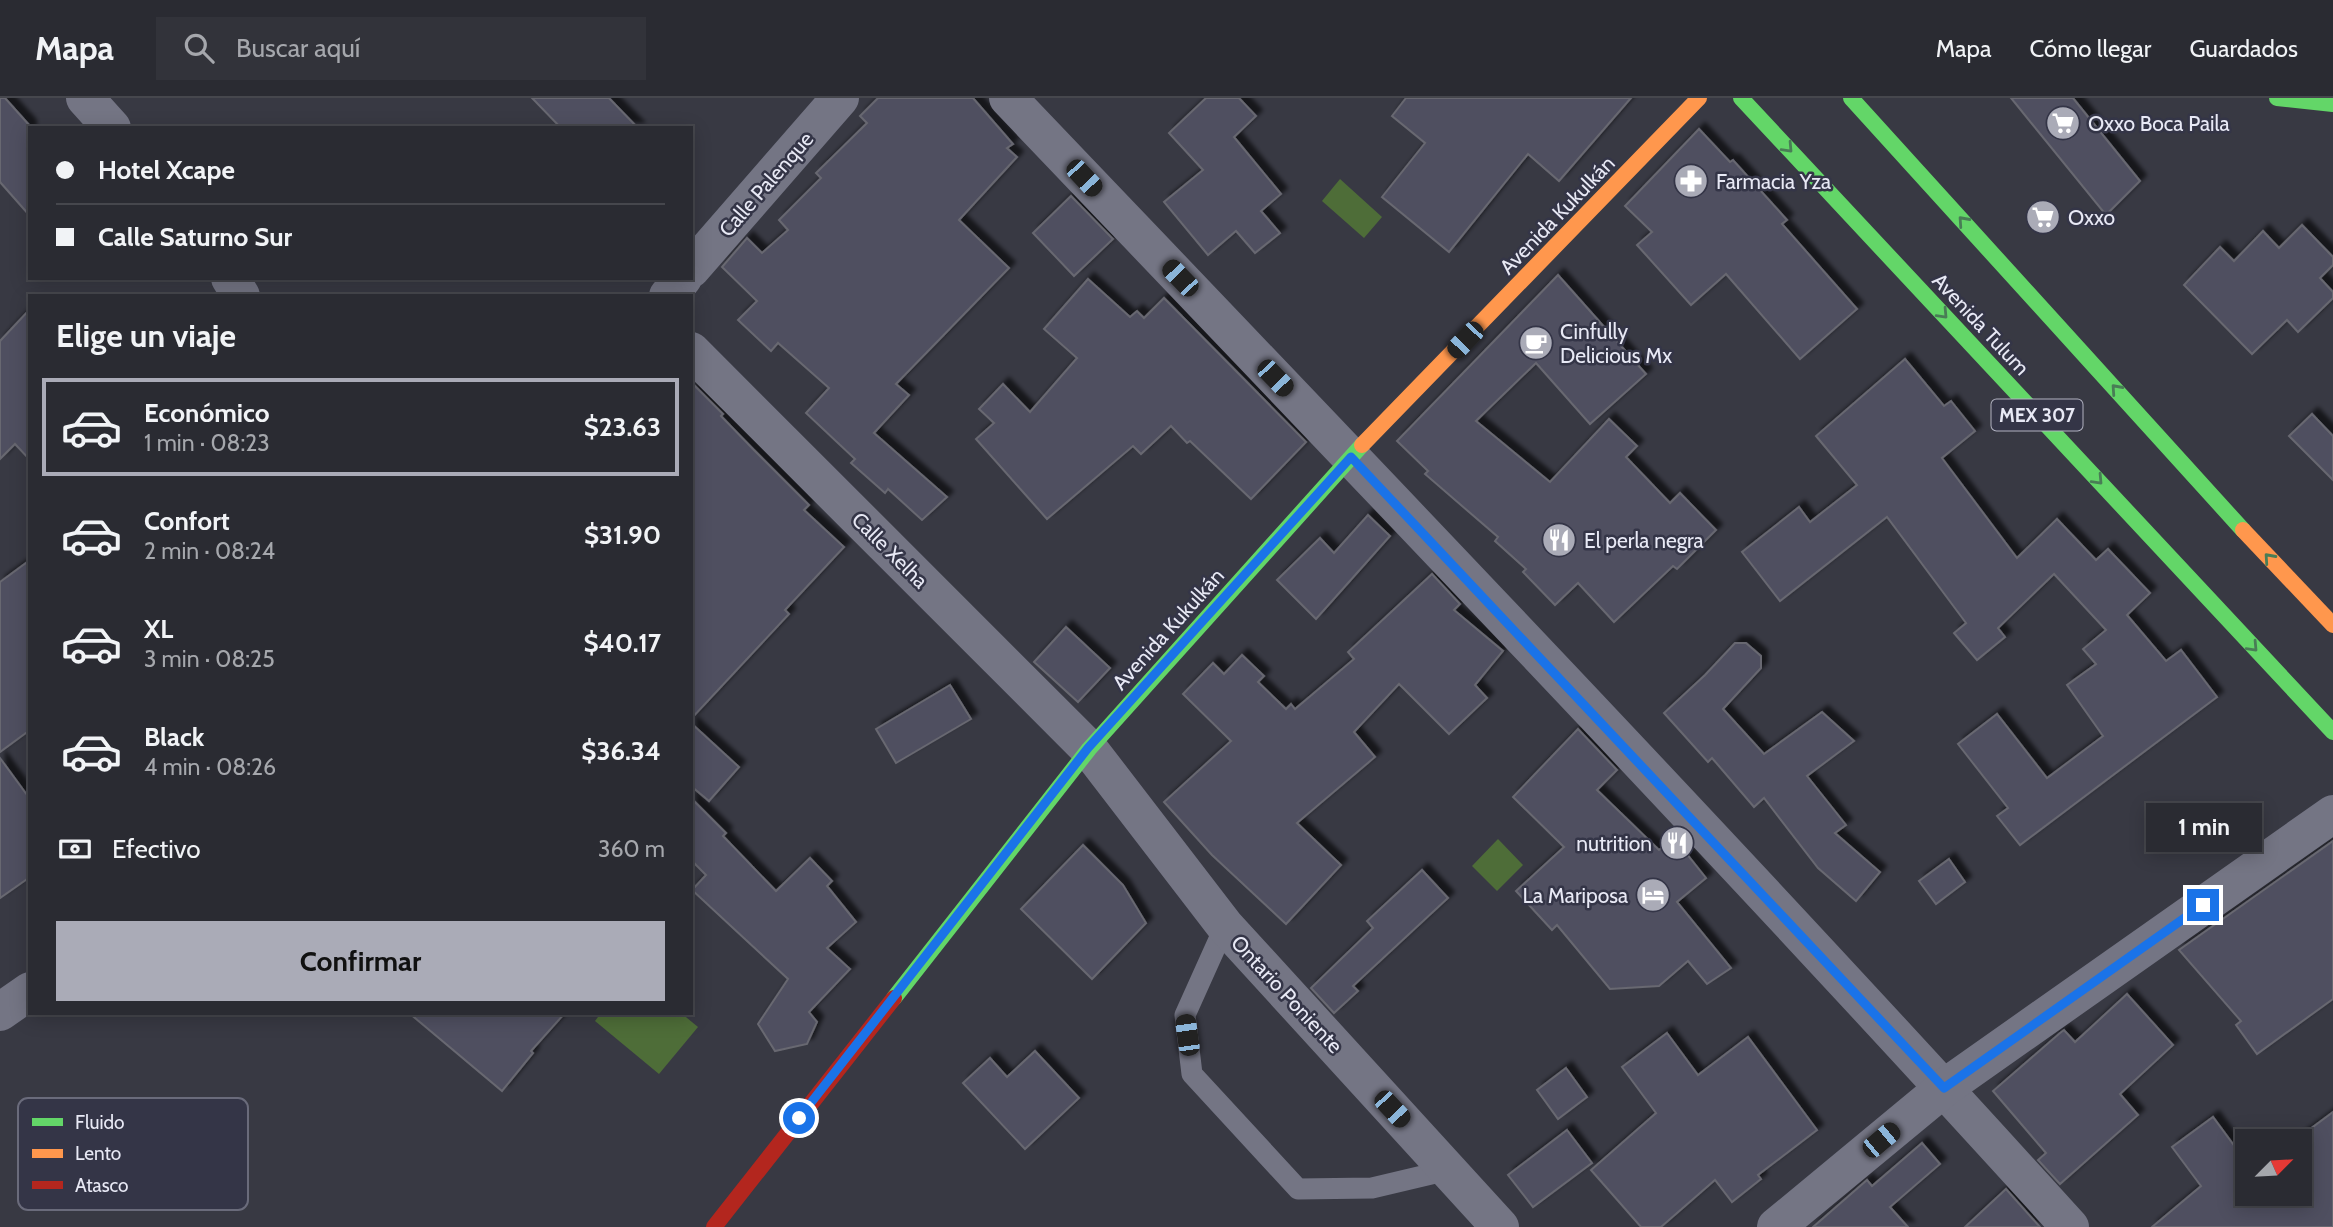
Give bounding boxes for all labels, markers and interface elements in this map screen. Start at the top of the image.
search box [156,17,646,80]
text: Mapa [35,28,114,68]
icon: search [180,29,218,67]
text: Buscar aquí [236,32,360,64]
text: Mapa [1936,34,1992,63]
text: Cómo llegar [2030,34,2151,63]
text: Guardados [2189,34,2298,63]
supermarket icon: Oxxo Boca Paila [2044,104,2082,142]
place label: Oxxo Boca Paila [2088,111,2229,136]
street label: Calle Palenque [714,126,819,242]
one-way arrow [1779,140,1792,153]
street label: Avenida Kukulkán [1494,151,1620,279]
text: Hotel Xcape [98,154,235,186]
car [1062,155,1107,201]
pharmacy icon: Farmacia Yza [1672,162,1710,200]
place label: Farmacia Yza [1716,169,1831,194]
supermarket icon: Oxxo [2024,198,2062,236]
place label: Oxxo [2068,205,2115,230]
one-way arrow [1958,216,1971,229]
text: Calle Saturno Sur [98,221,292,253]
car [1158,256,1203,300]
street label: Avenida Tulum [1927,268,2035,380]
one-way arrow [1935,306,1947,319]
text: Elige un viaje [56,316,236,355]
car [1443,318,1488,362]
place label: Cinfully Delicious Mx [1560,319,1672,368]
cafe icon: Cinfully Delicious Mx [1517,324,1555,362]
car [1253,356,1298,400]
one-way arrow [2112,384,2124,397]
icon: car [60,396,123,459]
text: Económico [144,397,270,429]
road number: MEX 307 [1992,400,2082,430]
text: $23.63 [584,411,661,443]
text: 1 min · 08:23 [144,429,270,457]
one-way arrow [2090,472,2103,485]
icon: car [60,504,123,567]
text: Confort [144,505,230,537]
street label: Calle Xelha [847,507,933,593]
text: $31.90 [584,519,661,551]
restaurant icon: El perla negra [1540,521,1578,559]
place label: El perla negra [1584,528,1704,553]
text: 2 min · 08:24 [144,537,275,565]
one-way arrow [2265,553,2277,566]
street label: Avenida Kukulkán [1107,563,1229,695]
icon: car [60,612,123,675]
text: XL [144,613,173,645]
text: $40.17 [584,627,661,659]
one-way arrow [2245,639,2258,652]
text: 3 min · 08:25 [144,645,275,673]
icon: car [60,720,123,783]
text: Black [144,721,204,753]
text: $36.34 [581,735,661,767]
text: 4 min · 08:26 [144,753,276,781]
callout: 1 min [2145,804,2261,852]
text: 1 min [2178,813,2230,841]
restaurant icon: nutrition [1658,824,1696,862]
icon: cash [56,830,94,868]
place label: nutrition [1576,831,1652,856]
text: Efectivo [112,833,201,865]
text: 360 m [598,835,665,863]
hotel icon: La Mariposa [1634,876,1672,914]
place label: La Mariposa [1523,883,1628,908]
route end [2187,889,2219,921]
button: Confirmar [56,921,665,1001]
street label: Ontario Poniente [1226,930,1348,1058]
car [1174,1013,1201,1057]
car [1370,1086,1415,1132]
legend [18,1098,248,1210]
route start [783,1102,815,1134]
text: Fluido [75,1111,124,1134]
car [1859,1118,1904,1162]
north arrow [2235,1129,2312,1206]
map controls [2235,1129,2312,1206]
text: Lento [75,1142,121,1165]
text: Atasco [75,1174,129,1197]

